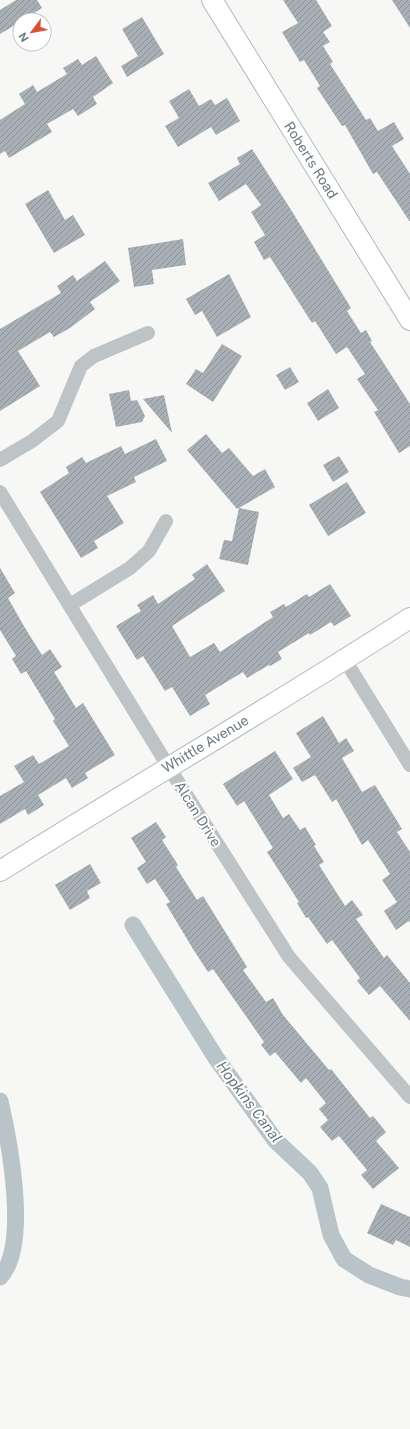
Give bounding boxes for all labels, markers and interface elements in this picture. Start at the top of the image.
north arrow [12,12,52,52]
text: N [16,30,31,44]
street label: Roberts Road [281,119,341,201]
street label: Whittle Avenue [159,712,251,776]
street label: Alcan Drive [172,778,224,850]
water label: Hopkins Canal [213,1058,286,1146]

